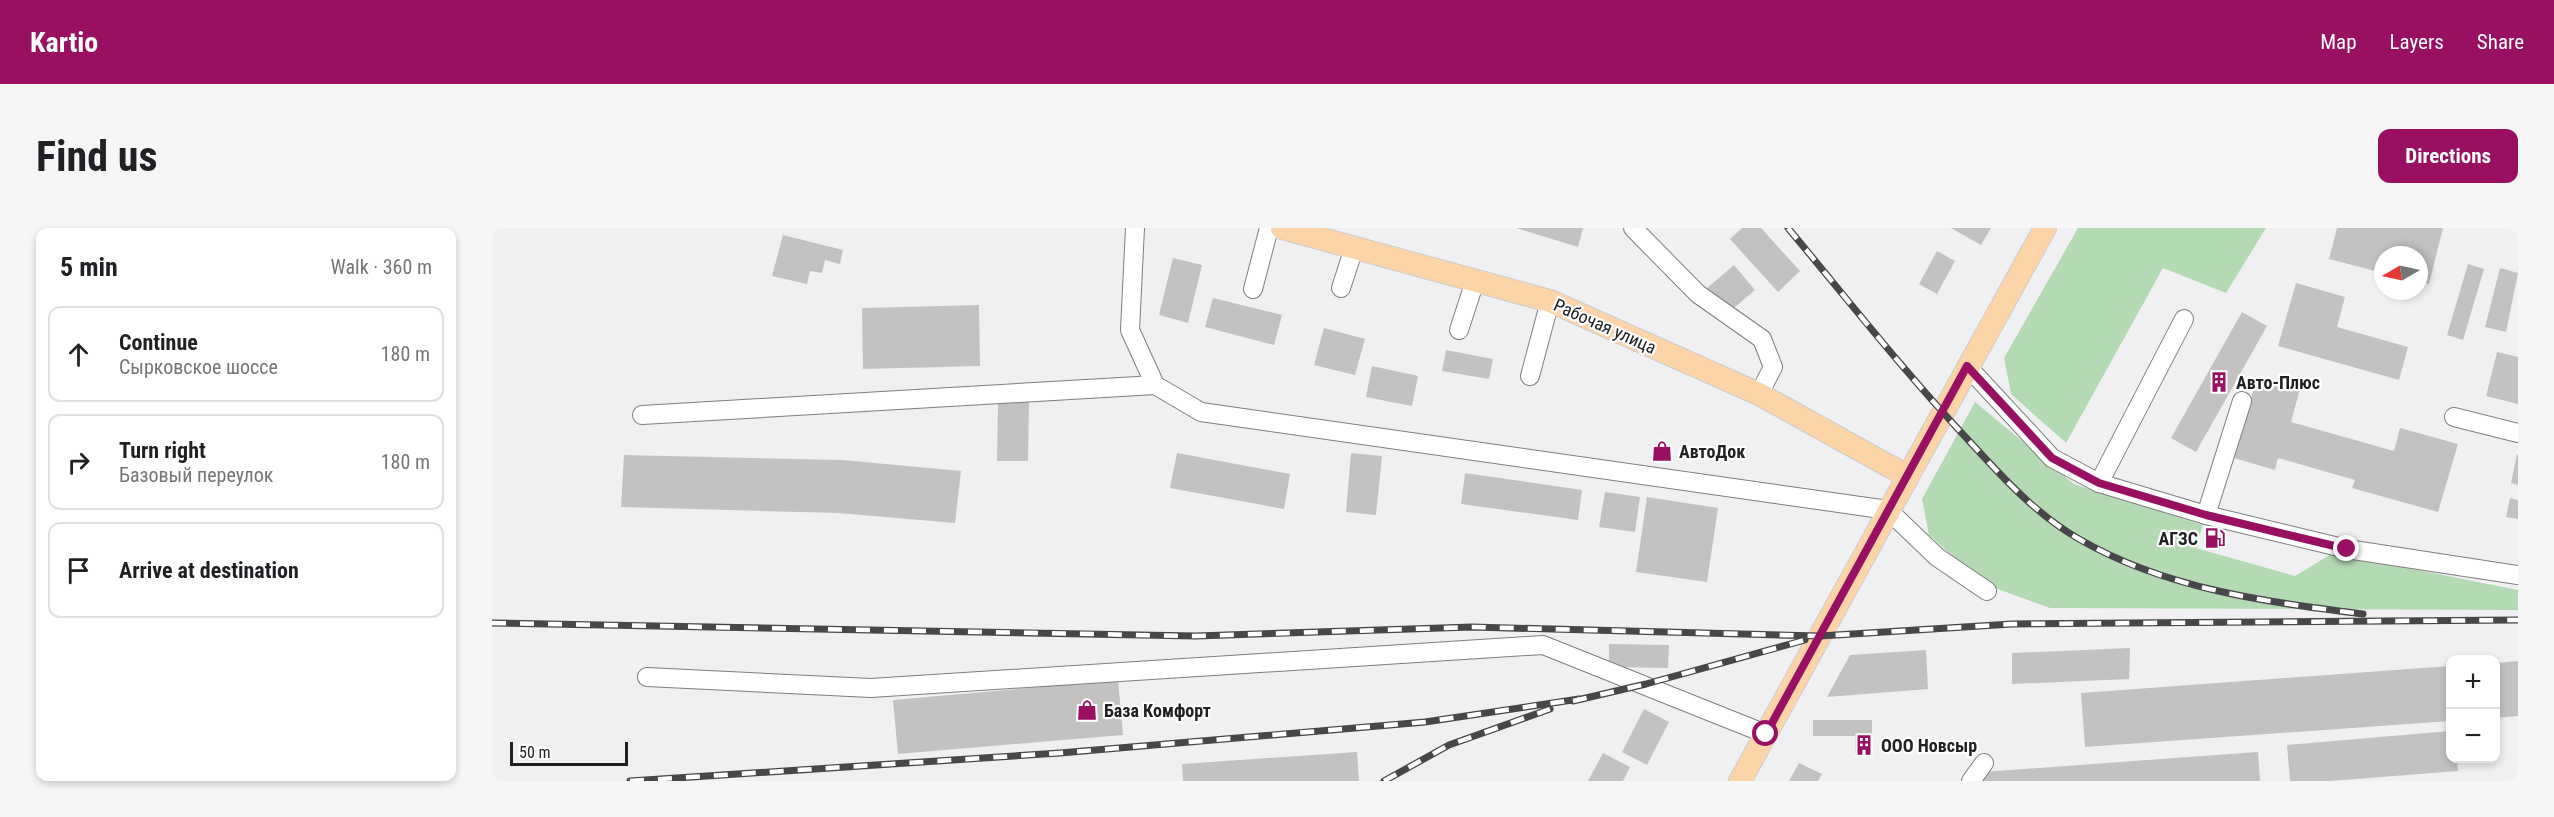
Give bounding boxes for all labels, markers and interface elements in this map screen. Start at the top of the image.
text: Kartio [30,26,98,59]
text: Map [2320,30,2357,54]
text: Layers [2390,30,2444,54]
text: Share [2477,30,2524,54]
button: Directions [2378,129,2518,183]
text: Find us [36,132,157,181]
north arrow [2374,246,2428,300]
text: 5 min [60,252,118,282]
text: Walk · 360 m [331,255,432,279]
street label: Рабочая улица [1551,294,1659,358]
text: Continue [119,330,198,355]
icon: ahead [62,338,95,371]
text: 180 m [381,342,430,366]
text: Сырковское шоссе [119,355,278,379]
building icon: Авто-Плюс [2207,370,2231,394]
place label: Авто-Плюс [2236,372,2320,393]
text: Turn right [119,438,206,463]
shop icon: АвтоДок [1650,439,1674,463]
place label: АвтоДок [1679,441,1745,462]
icon: right [62,446,95,479]
text: 180 m [381,450,430,474]
text: Базовый переулок [119,463,273,487]
fuel station icon: АГЗС [2203,526,2227,550]
place label: АГЗС [2158,528,2198,549]
route end [2333,535,2359,561]
icon: arrive [62,554,95,587]
text: Arrive at destination [119,558,299,583]
map controls [2446,655,2500,763]
button: + [2446,655,2500,709]
shop icon: База Комфорт [1075,698,1099,722]
place label: База Комфорт [1104,700,1211,721]
button: − [2446,709,2500,763]
route start [1752,720,1778,746]
building icon: ООО Новсыр [1852,733,1876,757]
place label: ООО Новсыр [1881,735,1977,756]
scale bar [510,739,628,766]
text: 50 m [519,743,551,762]

